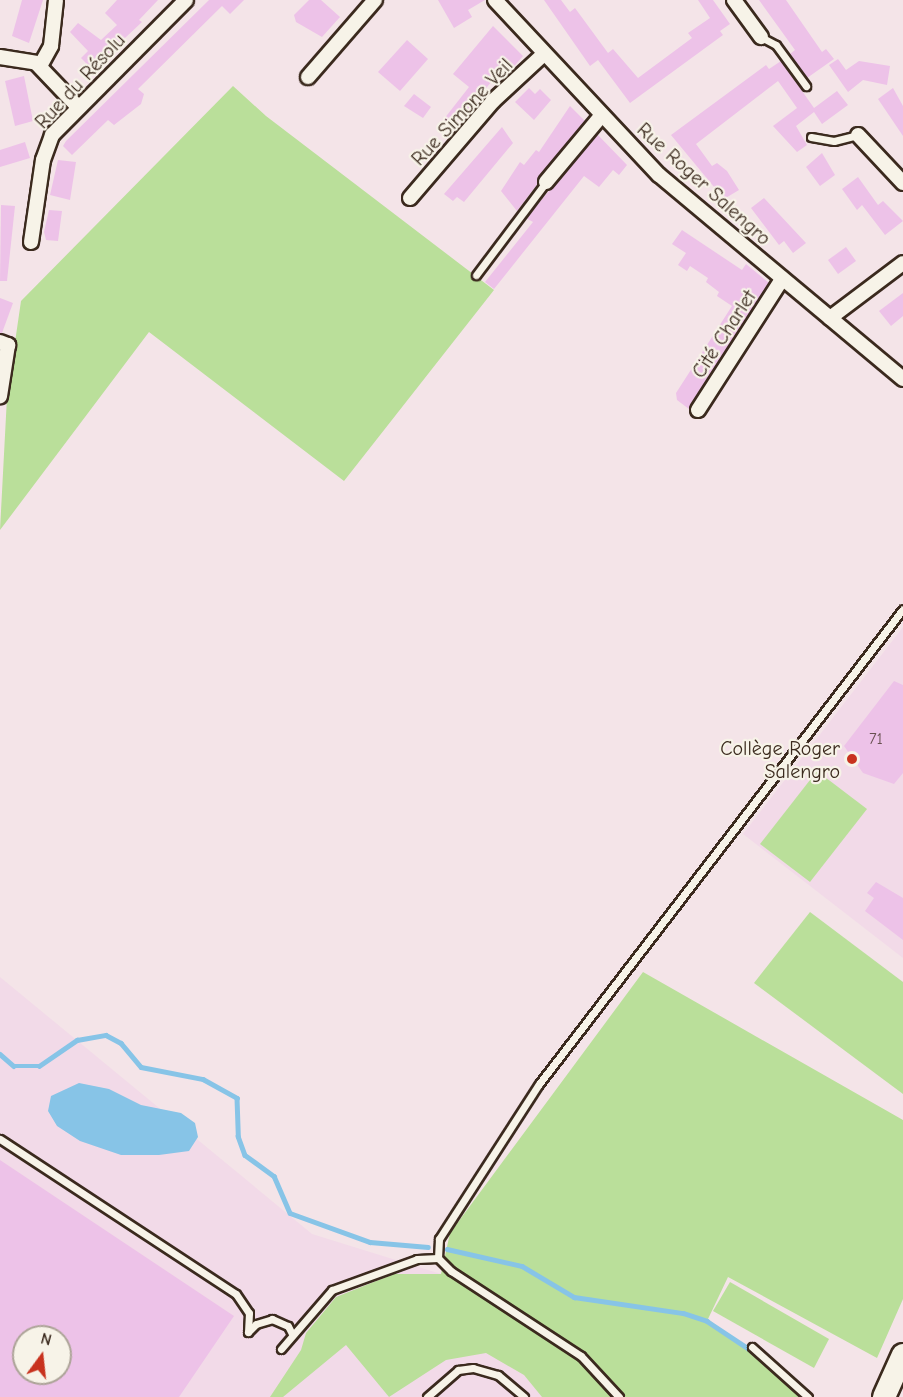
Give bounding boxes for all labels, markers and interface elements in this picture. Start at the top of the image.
street label: Rue du Résolu [30,28,130,134]
street label: Rue Simone Veil [406,53,518,171]
street label: Rue Roger Salengro [632,118,776,250]
street label: Cité Charlet [687,286,761,382]
house number: 71 [869,729,883,749]
place label: Collège Roger Salengro [720,736,840,783]
marker: Collège Roger Salengro [845,752,859,766]
north arrow [12,1325,72,1385]
text: N [39,1330,54,1350]

